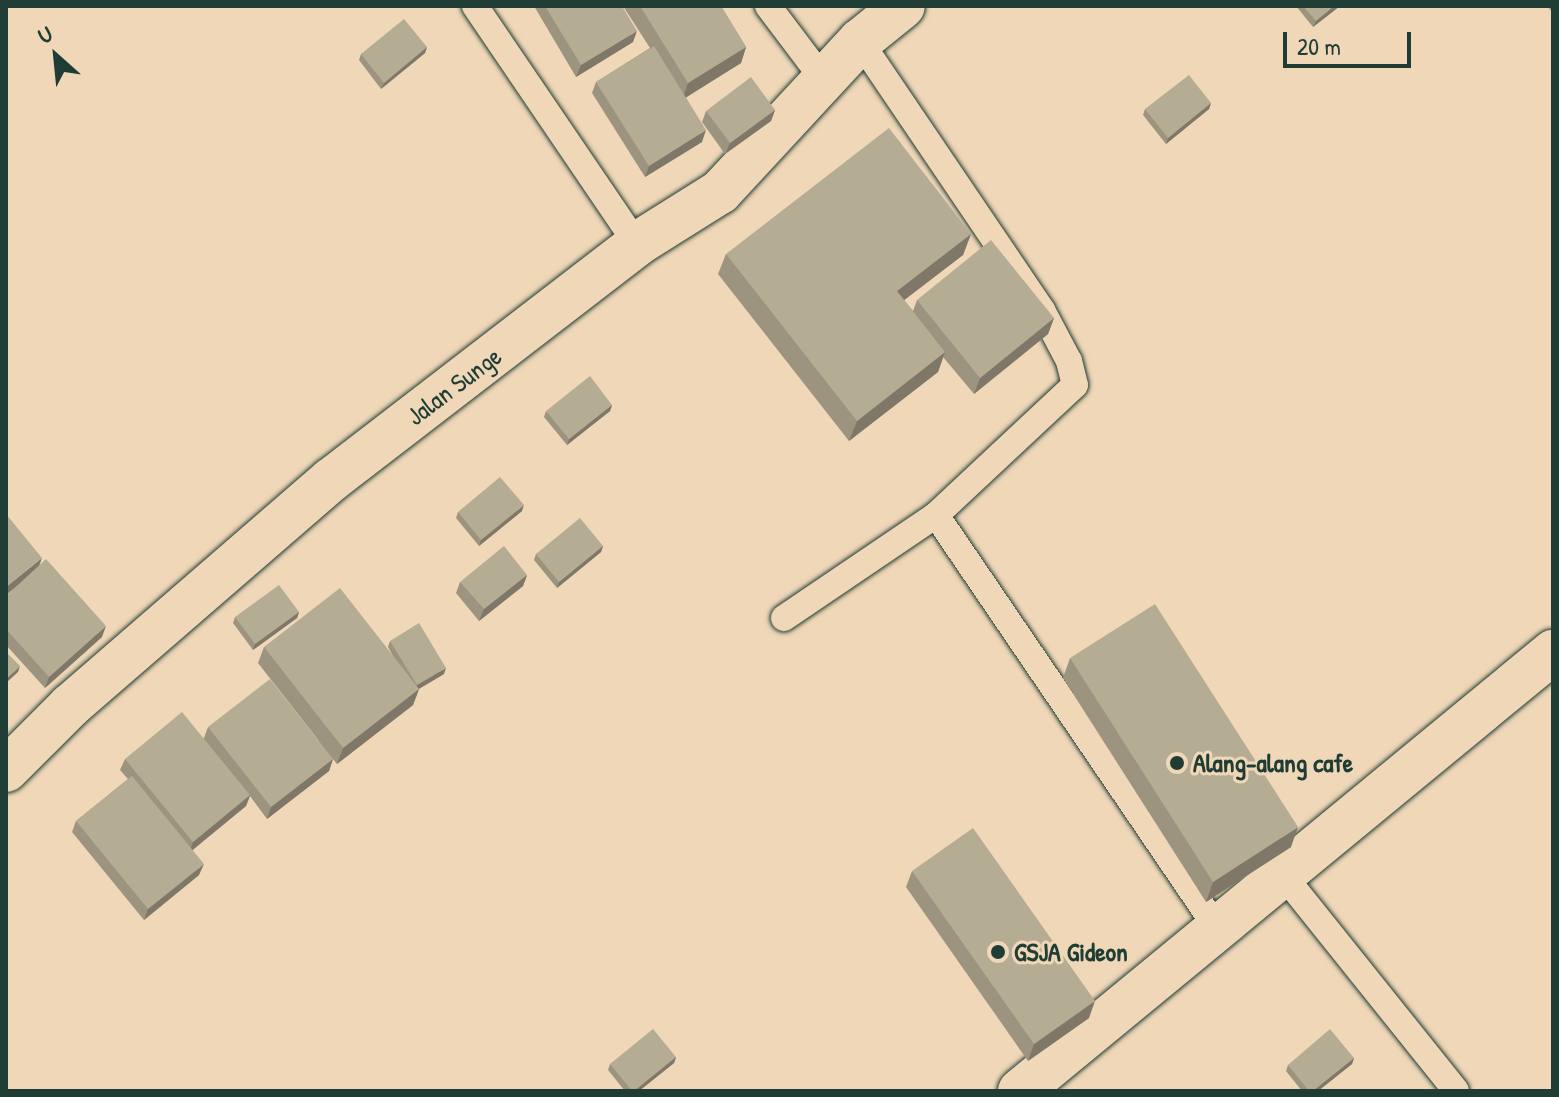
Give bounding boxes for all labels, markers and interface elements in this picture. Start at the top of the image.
north arrow [16,16,96,96]
scale bar [1287,16,1415,66]
text: U [33,19,57,51]
text: 20 m [1297,30,1341,62]
street label: Jalan Sunge [400,340,508,432]
place label: Alang-alang cafe [1193,747,1353,779]
marker: Alang-alang cafe [1168,754,1186,772]
place label: GSJA Gideon [1014,936,1128,968]
marker: GSJA Gideon [989,943,1007,961]

